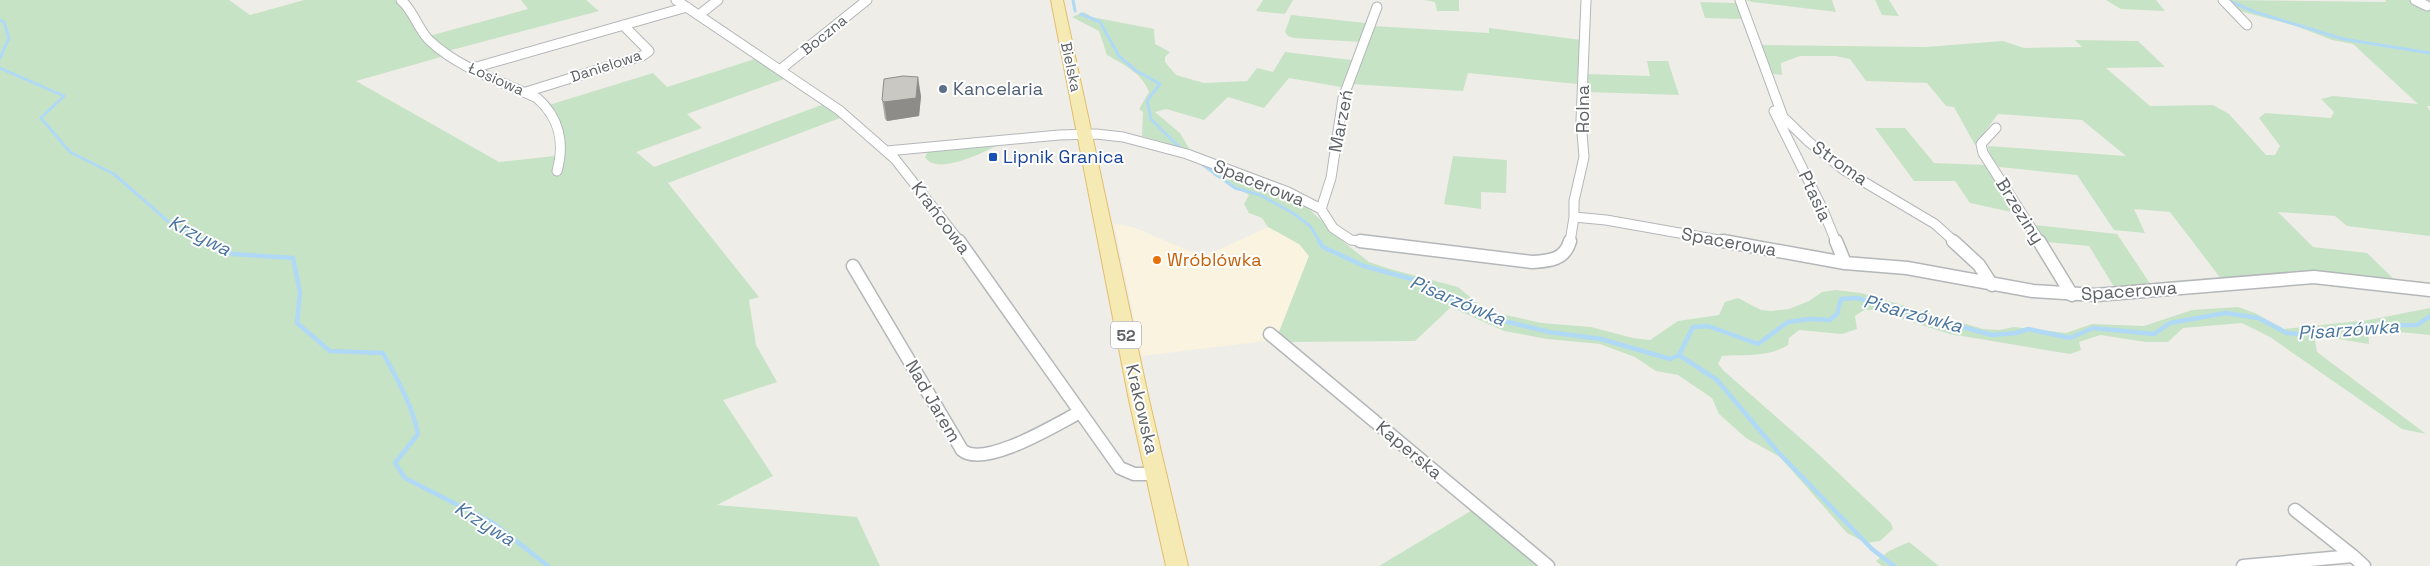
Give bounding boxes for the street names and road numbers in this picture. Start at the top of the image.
street label: Boczna [797,10,851,59]
street label: Bielska [1057,40,1086,94]
street label: Danielowa [568,45,644,86]
street label: Łosiowa [465,58,528,99]
street label: Rolna [1571,85,1594,133]
street label: Marzeń [1323,88,1358,154]
street label: Stroma [1808,135,1873,190]
street label: Spacerowa [1210,154,1308,211]
street label: Ptasia [1794,167,1837,225]
street label: Brzeziny [1991,173,2050,248]
street label: Krańcowa [907,177,976,259]
street label: Spacerowa [1680,222,1778,261]
street label: Spacerowa [2080,276,2178,305]
road number: 52 [1111,322,1141,348]
street label: Nad Jarem [901,355,966,446]
street label: Krakowska [1121,362,1164,456]
street label: Kaperska [1371,415,1447,484]

